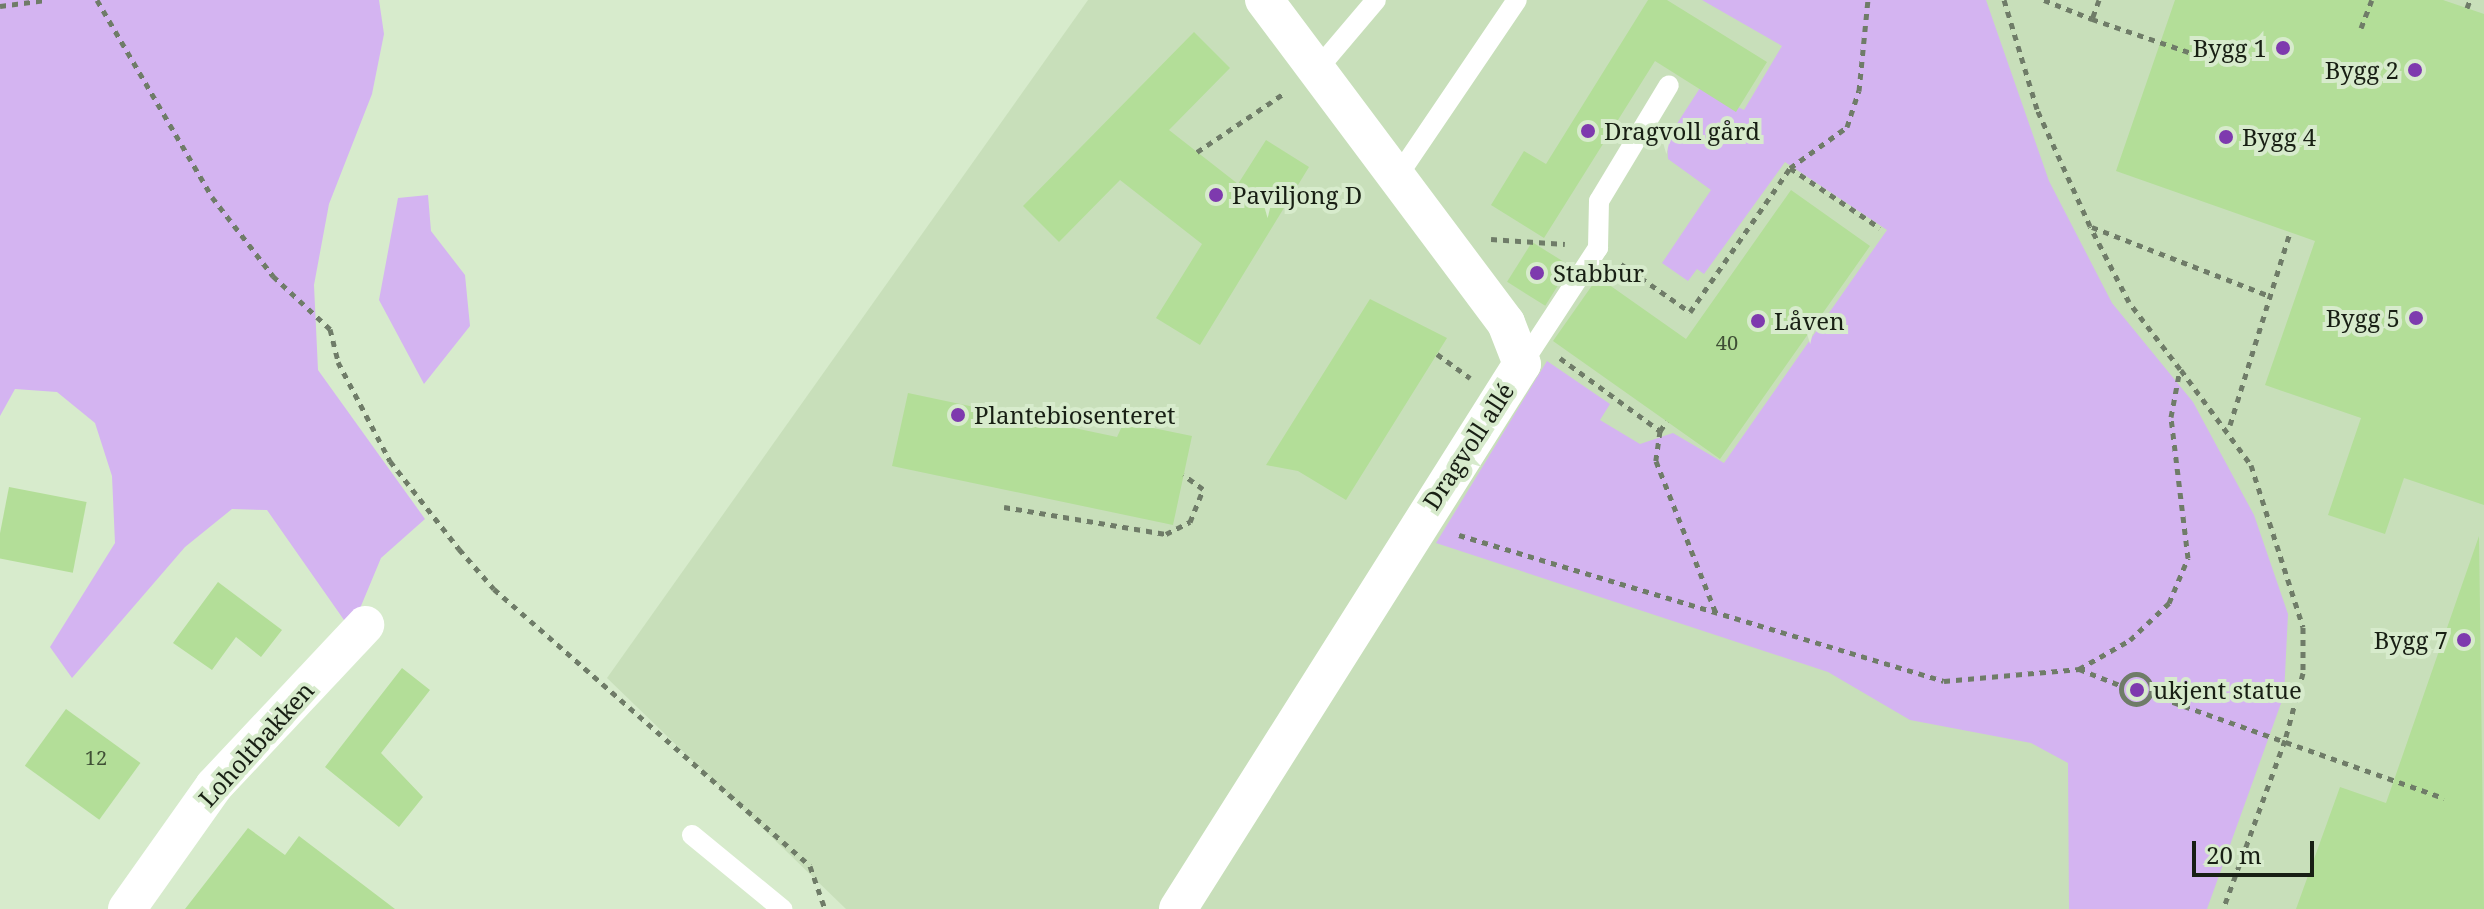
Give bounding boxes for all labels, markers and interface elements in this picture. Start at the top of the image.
place label: Bygg 1 [2193,34,2267,62]
marker: Bygg 1 [2274,39,2292,57]
place label: Bygg 2 [2325,56,2399,84]
marker: Bygg 2 [2406,61,2424,79]
place label: Dragvoll gård [1604,117,1760,145]
marker: Dragvoll gård [1579,122,1597,140]
place label: Bygg 4 [2242,123,2316,151]
marker: Bygg 4 [2217,128,2235,146]
place label: Paviljong D [1232,181,1362,209]
marker: Paviljong D [1207,186,1225,204]
place label: Stabbur [1553,259,1644,287]
marker: Stabbur [1528,264,1546,282]
place label: Bygg 5 [2326,304,2400,332]
place label: Låven [1774,307,1845,335]
marker: Bygg 5 [2407,309,2425,327]
marker: Låven [1749,312,1767,330]
house number: 40 [1716,330,1738,354]
street label: Dragvoll allé [1416,377,1520,515]
place label: Plantebiosenteret [974,401,1176,429]
marker: Plantebiosenteret [949,406,967,424]
place label: Bygg 7 [2374,626,2448,654]
marker: Bygg 7 [2455,631,2473,649]
street label: Loholtbakken [192,676,320,812]
place label: ukjent statue [2153,676,2302,704]
marker: ukjent statue [2128,681,2146,699]
house number: 12 [85,745,107,769]
scale bar [2196,825,2318,875]
text: 20 m [2206,838,2262,871]

